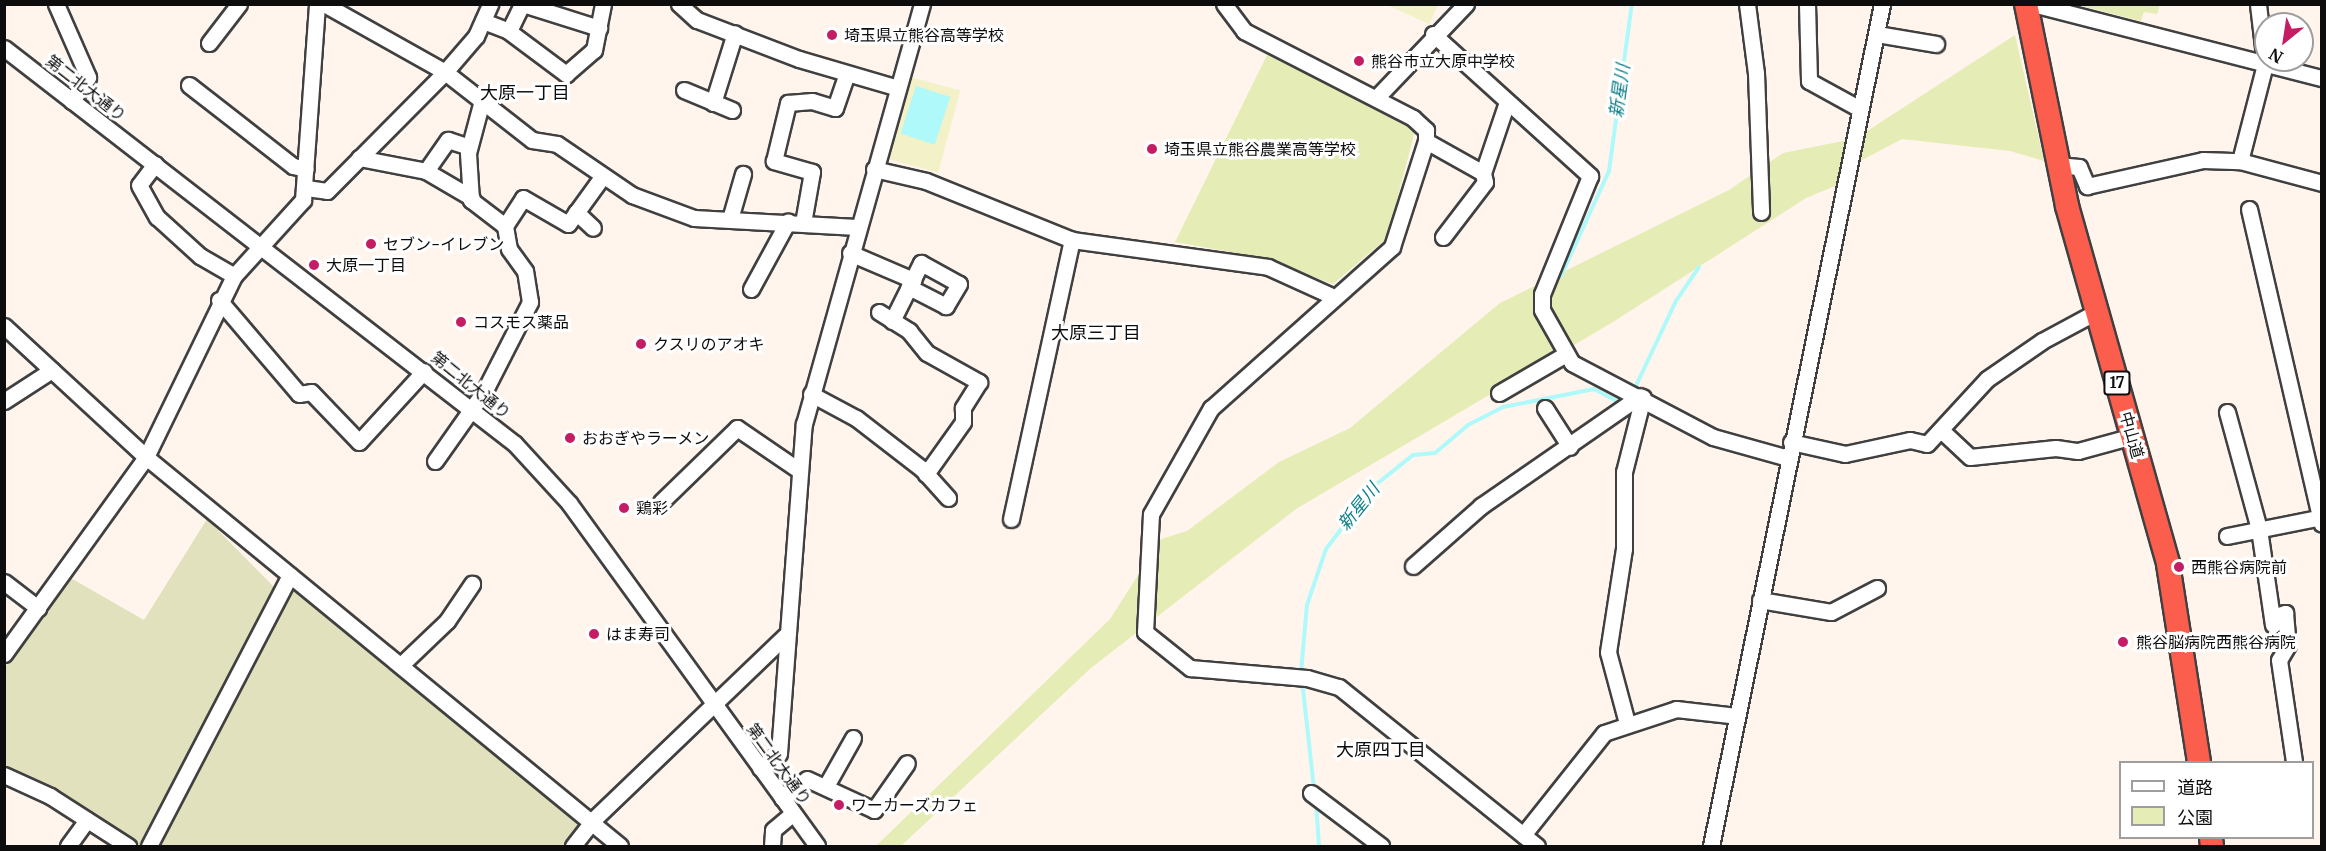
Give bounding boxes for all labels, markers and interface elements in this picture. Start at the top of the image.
north arrow [2254,12,2314,72]
place label: 埼玉県立熊谷高等学校 [844,25,1004,45]
marker: 埼玉県立熊谷高等学校 [825,28,839,42]
text: N [2266,44,2286,68]
street label: 第二北大通り [42,51,130,125]
place label: 熊谷市立大原中学校 [1371,51,1515,71]
marker: 熊谷市立大原中学校 [1352,54,1366,68]
water label: 新星川 [1606,63,1634,119]
district label: 大原一丁目 [480,82,570,104]
place label: 埼玉県立熊谷農業高等学校 [1164,139,1356,159]
marker: 埼玉県立熊谷農業高等学校 [1145,142,1159,156]
place label: セブン-イレブン [383,234,504,254]
marker: セブン-イレブン [364,237,378,251]
place label: 大原一丁目 [326,255,406,275]
marker: 大原一丁目 [307,258,321,272]
place label: コスモス薬品 [473,312,569,332]
marker: コスモス薬品 [454,315,468,329]
district label: 大原三丁目 [1051,322,1141,344]
place label: クスリのアオキ [653,334,765,354]
marker: クスリのアオキ [634,337,648,351]
street label: 第二北大通り [428,347,514,423]
road number: 17 [2102,371,2132,395]
street label: 中山道 [2116,409,2148,461]
place label: おおぎやラーメン [582,428,710,448]
marker: おおぎやラーメン [563,431,577,445]
water label: 新星川 [1334,479,1384,535]
place label: 鶏彩 [636,498,668,518]
marker: 鶏彩 [617,501,631,515]
place label: 西熊谷病院前 [2191,557,2287,577]
marker: 西熊谷病院前 [2172,560,2186,574]
place label: はま寿司 [606,624,670,644]
marker: はま寿司 [587,627,601,641]
place label: 熊谷脳病院西熊谷病院 [2136,632,2296,652]
marker: 熊谷脳病院西熊谷病院 [2114,633,2132,651]
street label: 第二北大通り [743,720,815,808]
district label: 大原四丁目 [1336,739,1426,761]
legend [2119,761,2314,839]
text: 道路 [2177,776,2213,799]
place label: ワーカーズカフェ [851,795,979,815]
marker: ワーカーズカフェ [832,798,846,812]
text: 公園 [2177,806,2213,829]

